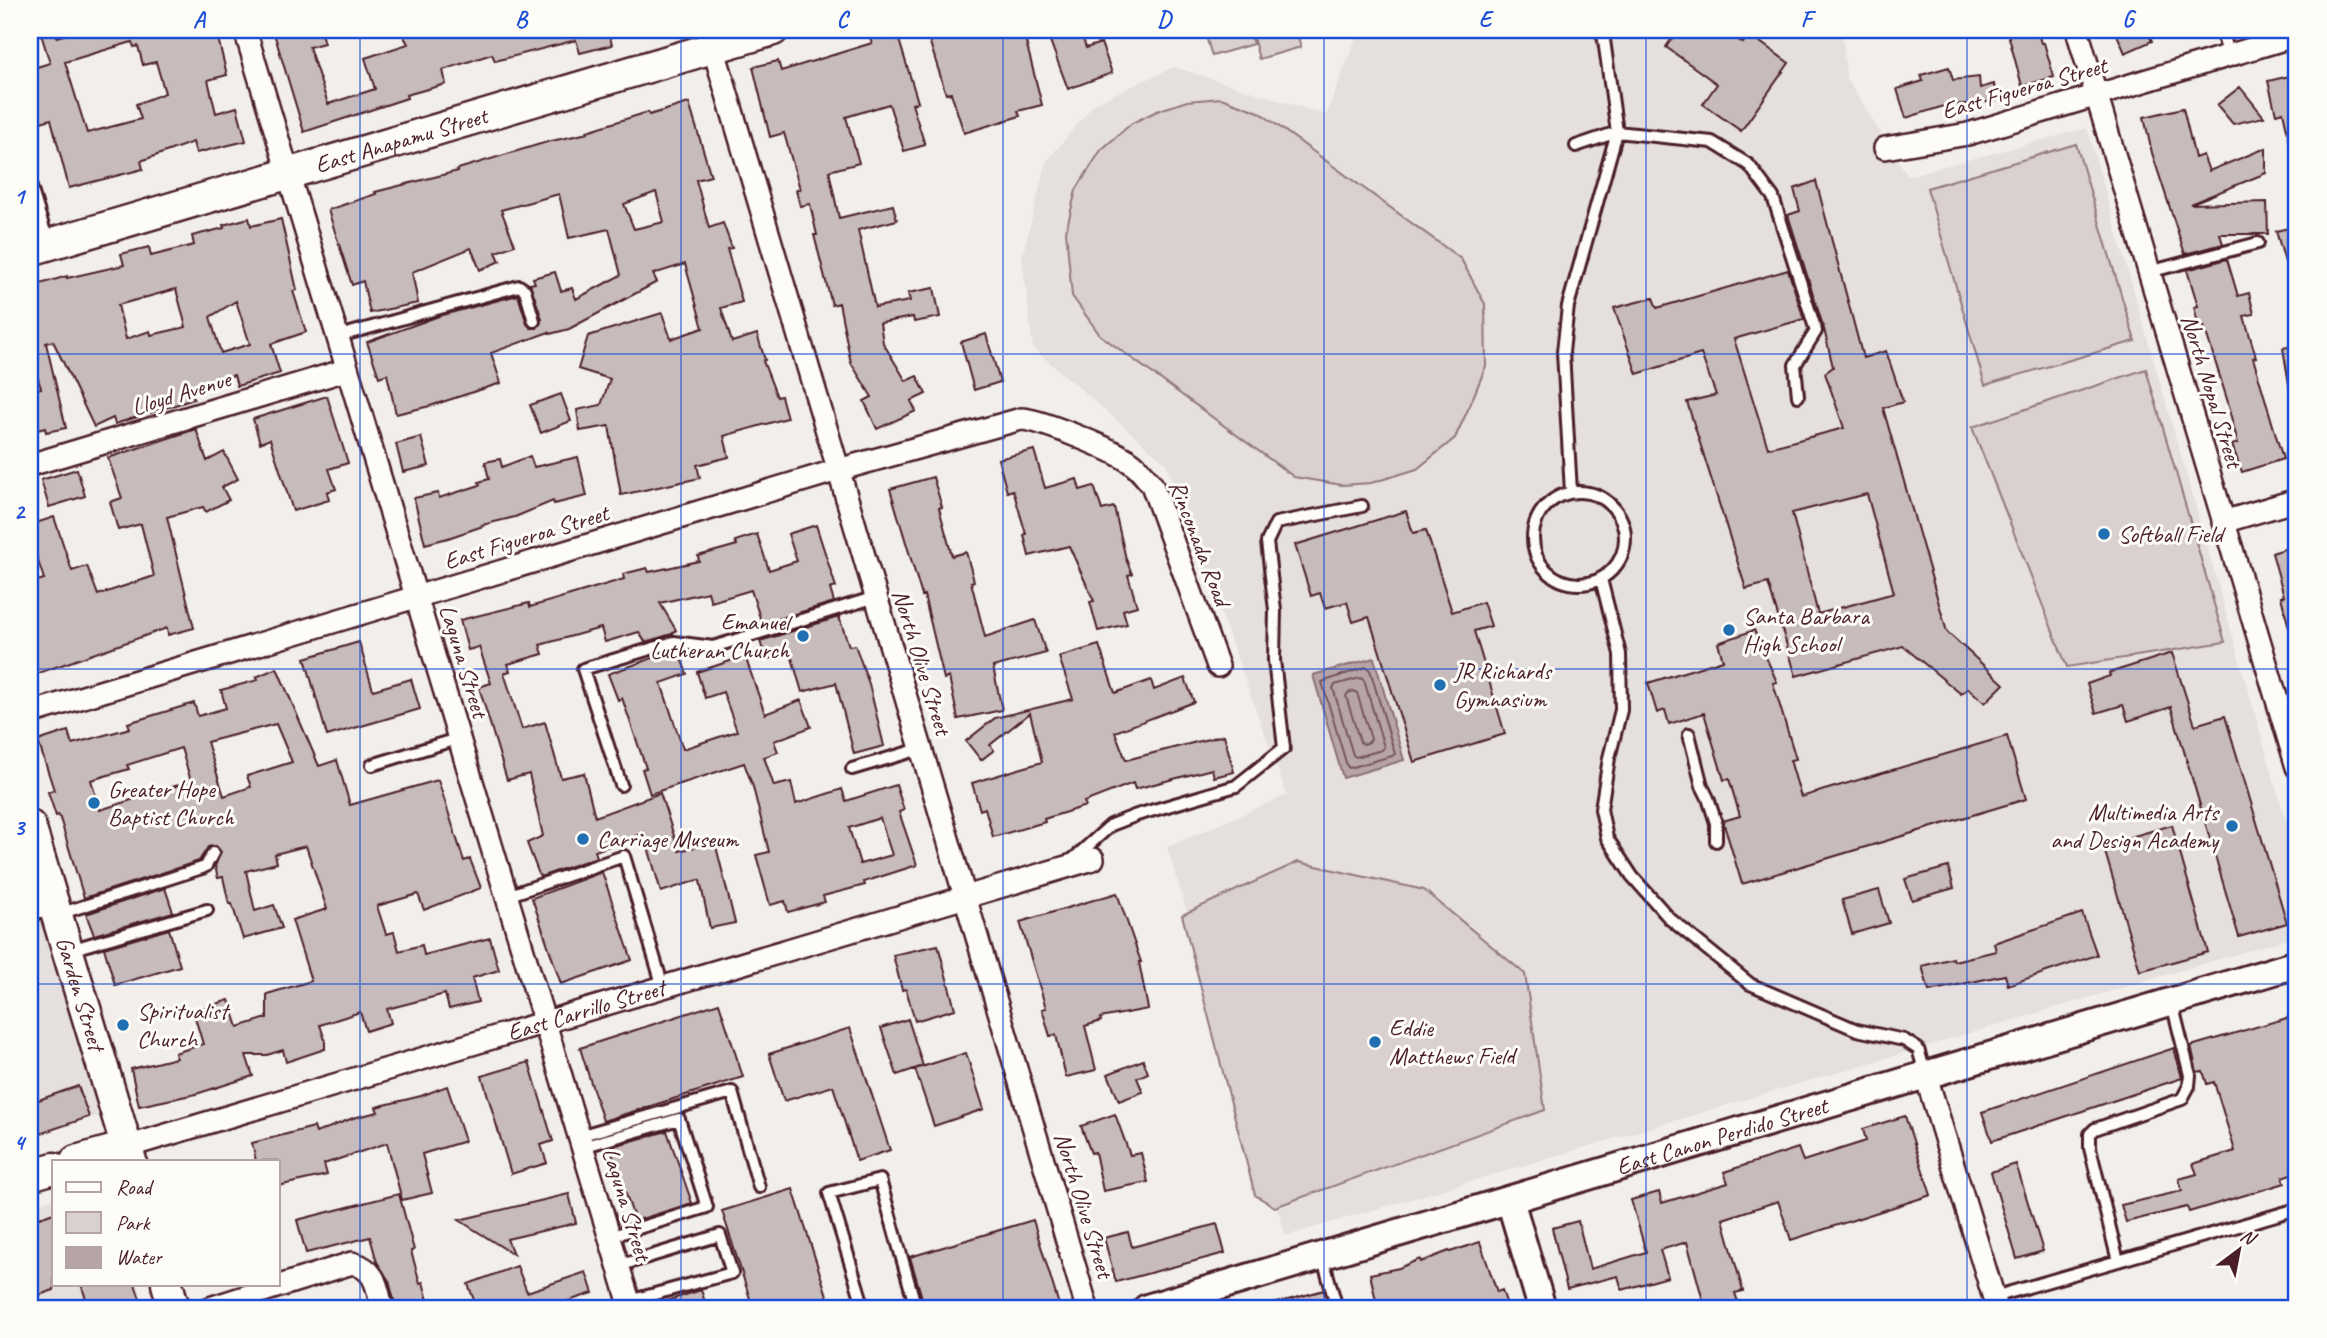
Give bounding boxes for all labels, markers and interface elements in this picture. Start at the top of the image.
text: A [193,5,207,34]
text: B [515,5,529,34]
text: C [837,5,851,34]
text: D [1157,5,1173,34]
text: E [1479,5,1495,34]
text: F [1801,5,1817,34]
text: G [2122,5,2137,34]
street label: East Figueroa Street [1938,50,2112,126]
street label: East Anapamu Street [312,100,493,180]
text: 1 [14,182,27,211]
street label: North Nopal Street [2175,311,2250,473]
street label: Lloyd Avenue [128,363,236,422]
street label: Rinconada Road [1162,476,1239,613]
text: 2 [14,497,27,526]
street label: East Figueroa Street [440,497,614,576]
place label: Softball Field [2118,519,2226,549]
marker: Softball Field [2096,526,2112,542]
street label: North Olive Street [886,586,959,740]
street label: Laguna Street [433,601,496,723]
place label: Santa Barbara High School [1743,601,1870,659]
place label: Emanuel Lutheran Church [650,607,793,665]
marker: Santa Barbara High School [1721,622,1737,638]
marker: Emanuel Lutheran Church [795,628,811,644]
place label: JR Richards Gymnasium [1453,656,1553,714]
marker: JR Richards Gymnasium [1432,677,1448,693]
place label: Greater Hope Baptist Church [108,774,235,832]
marker: Greater Hope Baptist Church [86,795,102,811]
place label: Multimedia Arts and Design Academy [2050,797,2221,855]
text: 3 [14,813,27,842]
marker: Multimedia Arts and Design Academy [2224,818,2240,834]
place label: Carriage Museum [597,824,740,854]
marker: Carriage Museum [575,831,591,847]
street label: Garden Street [49,933,113,1057]
street label: East Carrillo Street [504,972,671,1048]
place label: Spiritualist Church [137,996,230,1054]
place label: Eddie Matthews Field [1389,1013,1518,1071]
marker: Spiritualist Church [115,1017,131,1033]
marker: Eddie Matthews Field [1367,1034,1383,1050]
street label: East Canon Perdido Street [1613,1090,1833,1182]
text: 4 [14,1128,27,1157]
street label: North Olive Street [1048,1129,1121,1283]
street label: Laguna Street [596,1144,659,1266]
legend [52,1160,280,1286]
text: Road [116,1174,155,1200]
text: Park [116,1210,151,1236]
north arrow [2204,1216,2274,1286]
text: N [2236,1223,2262,1251]
text: Water [116,1244,163,1270]

